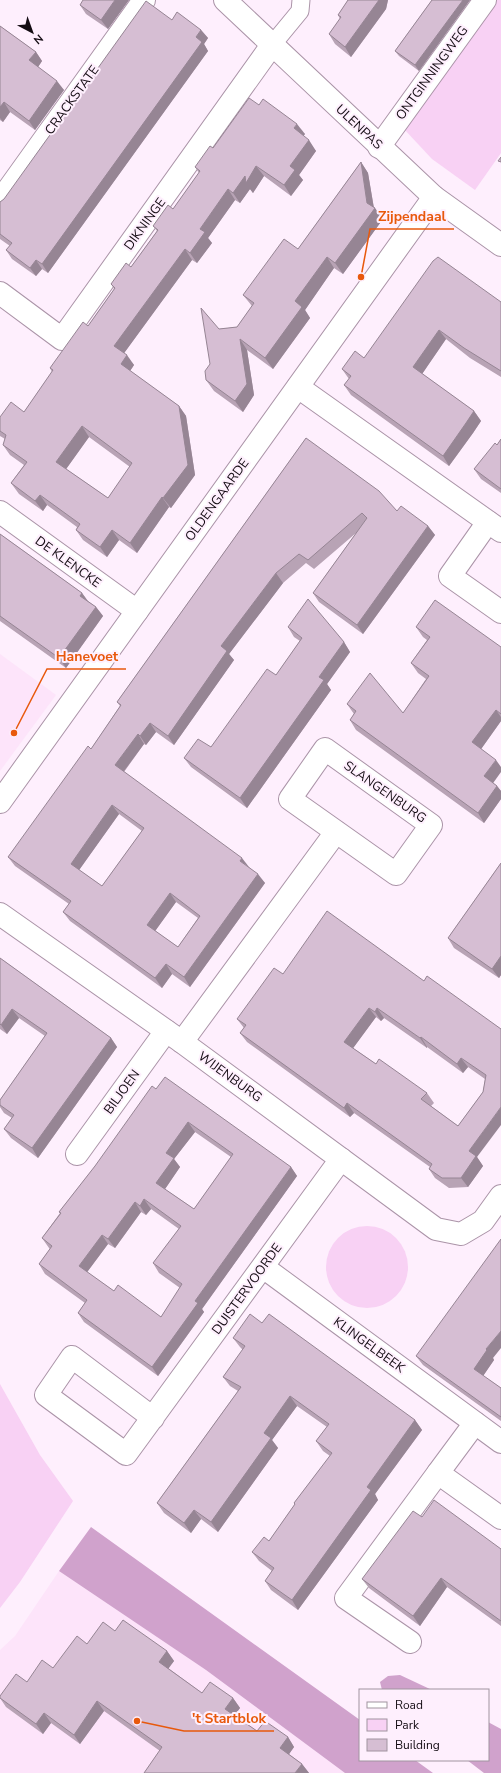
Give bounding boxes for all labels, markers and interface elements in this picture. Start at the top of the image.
north arrow [12,12,52,52]
street label: ONTGINNINGWEG [392,22,472,124]
text: N [30,31,46,48]
street label: CRACKSTATE [41,62,103,138]
street label: ULENPAS [331,100,387,154]
street label: DIKNINGE [120,194,170,254]
callout: Zijpendaal [370,203,454,229]
text: Zijpendaal [378,207,447,226]
street label: OLDENGAARDE [181,455,253,545]
street label: DE KLENCKE [31,532,105,592]
callout: Hanevoet [47,643,126,669]
text: Hanevoet [56,647,119,666]
street label: SLANGENBURG [340,757,430,827]
street label: WIJENBURG [194,1048,266,1106]
street label: BILJOEN [100,1066,144,1118]
street label: DUISTERVOORDE [208,1240,286,1338]
street label: KLINGELBEEK [330,1313,409,1378]
legend [359,1689,489,1761]
text: Road [395,1697,423,1713]
callout: 't Startblok [184,1705,274,1731]
text: 't Startblok [192,1709,266,1728]
text: Park [395,1717,420,1733]
text: Building [395,1737,440,1753]

